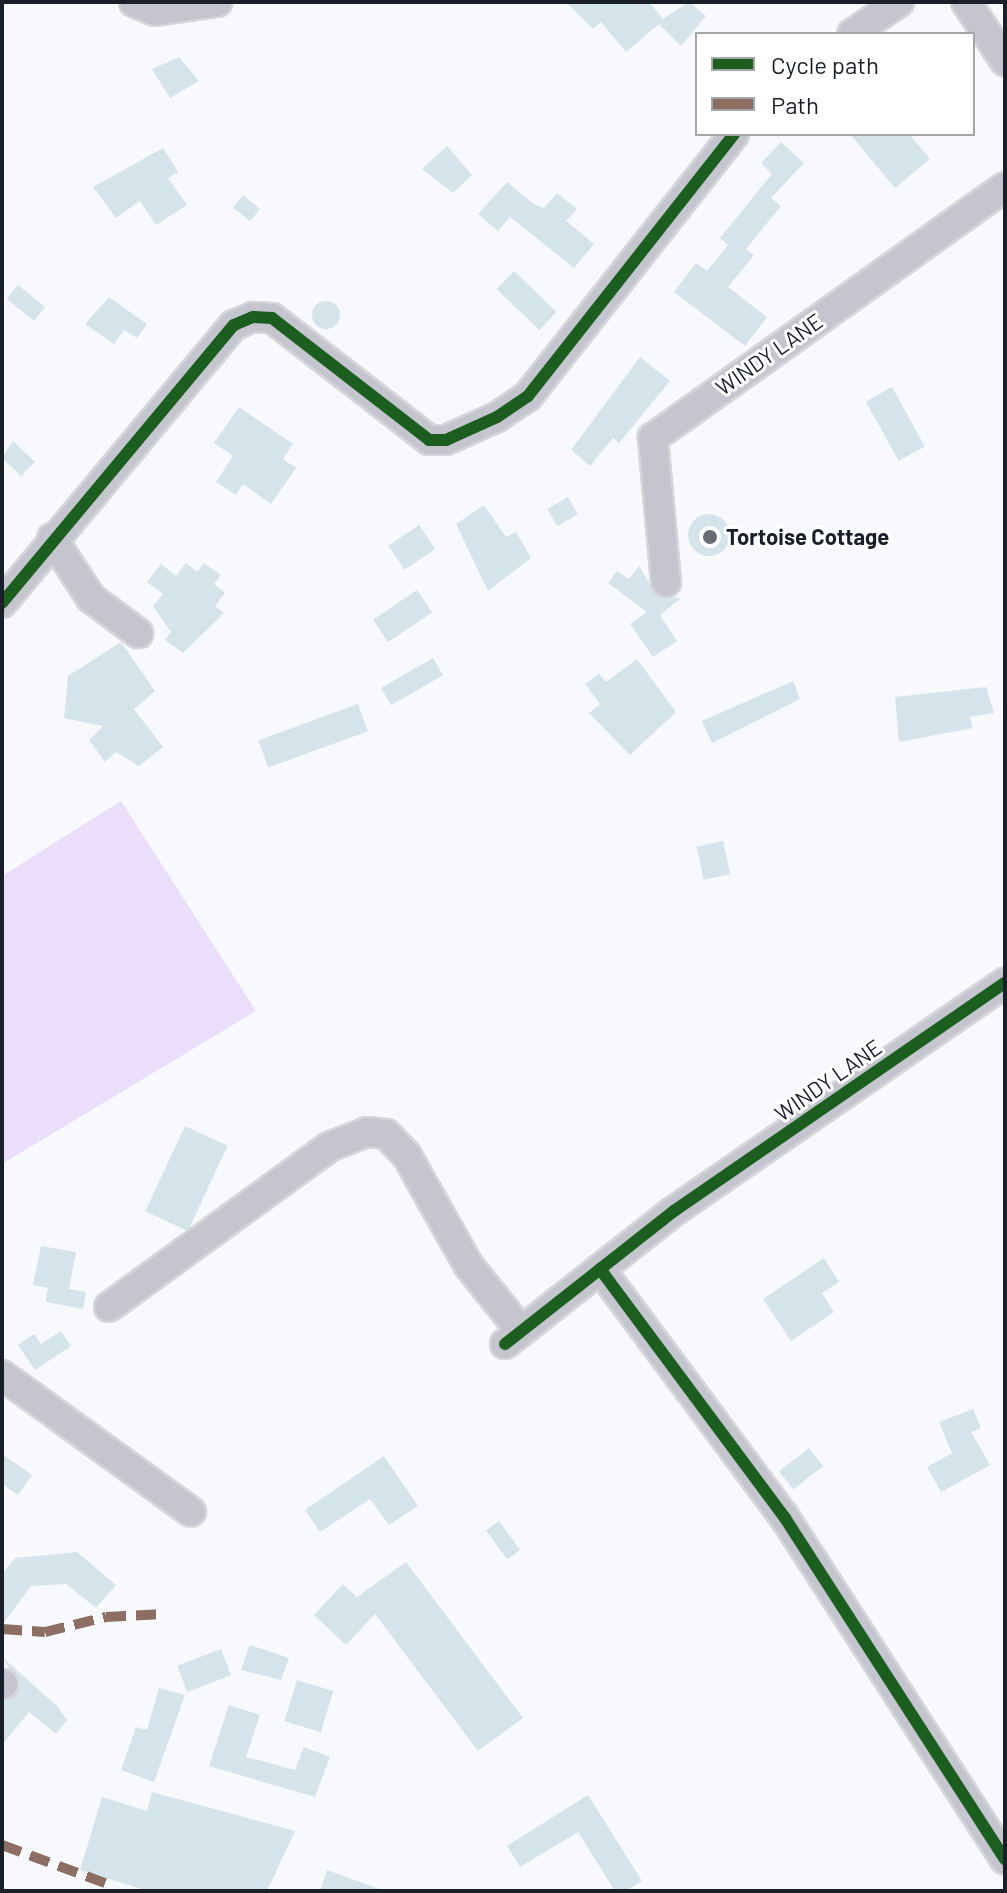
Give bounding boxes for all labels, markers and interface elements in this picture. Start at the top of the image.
legend [695,32,975,136]
text: Cycle path [771,50,879,79]
text: Path [771,90,819,119]
street label: WINDY LANE [711,308,827,400]
place label: Tortoise Cottage [726,524,889,550]
marker: Tortoise Cottage [701,528,719,546]
street label: WINDY LANE [770,1034,886,1126]

